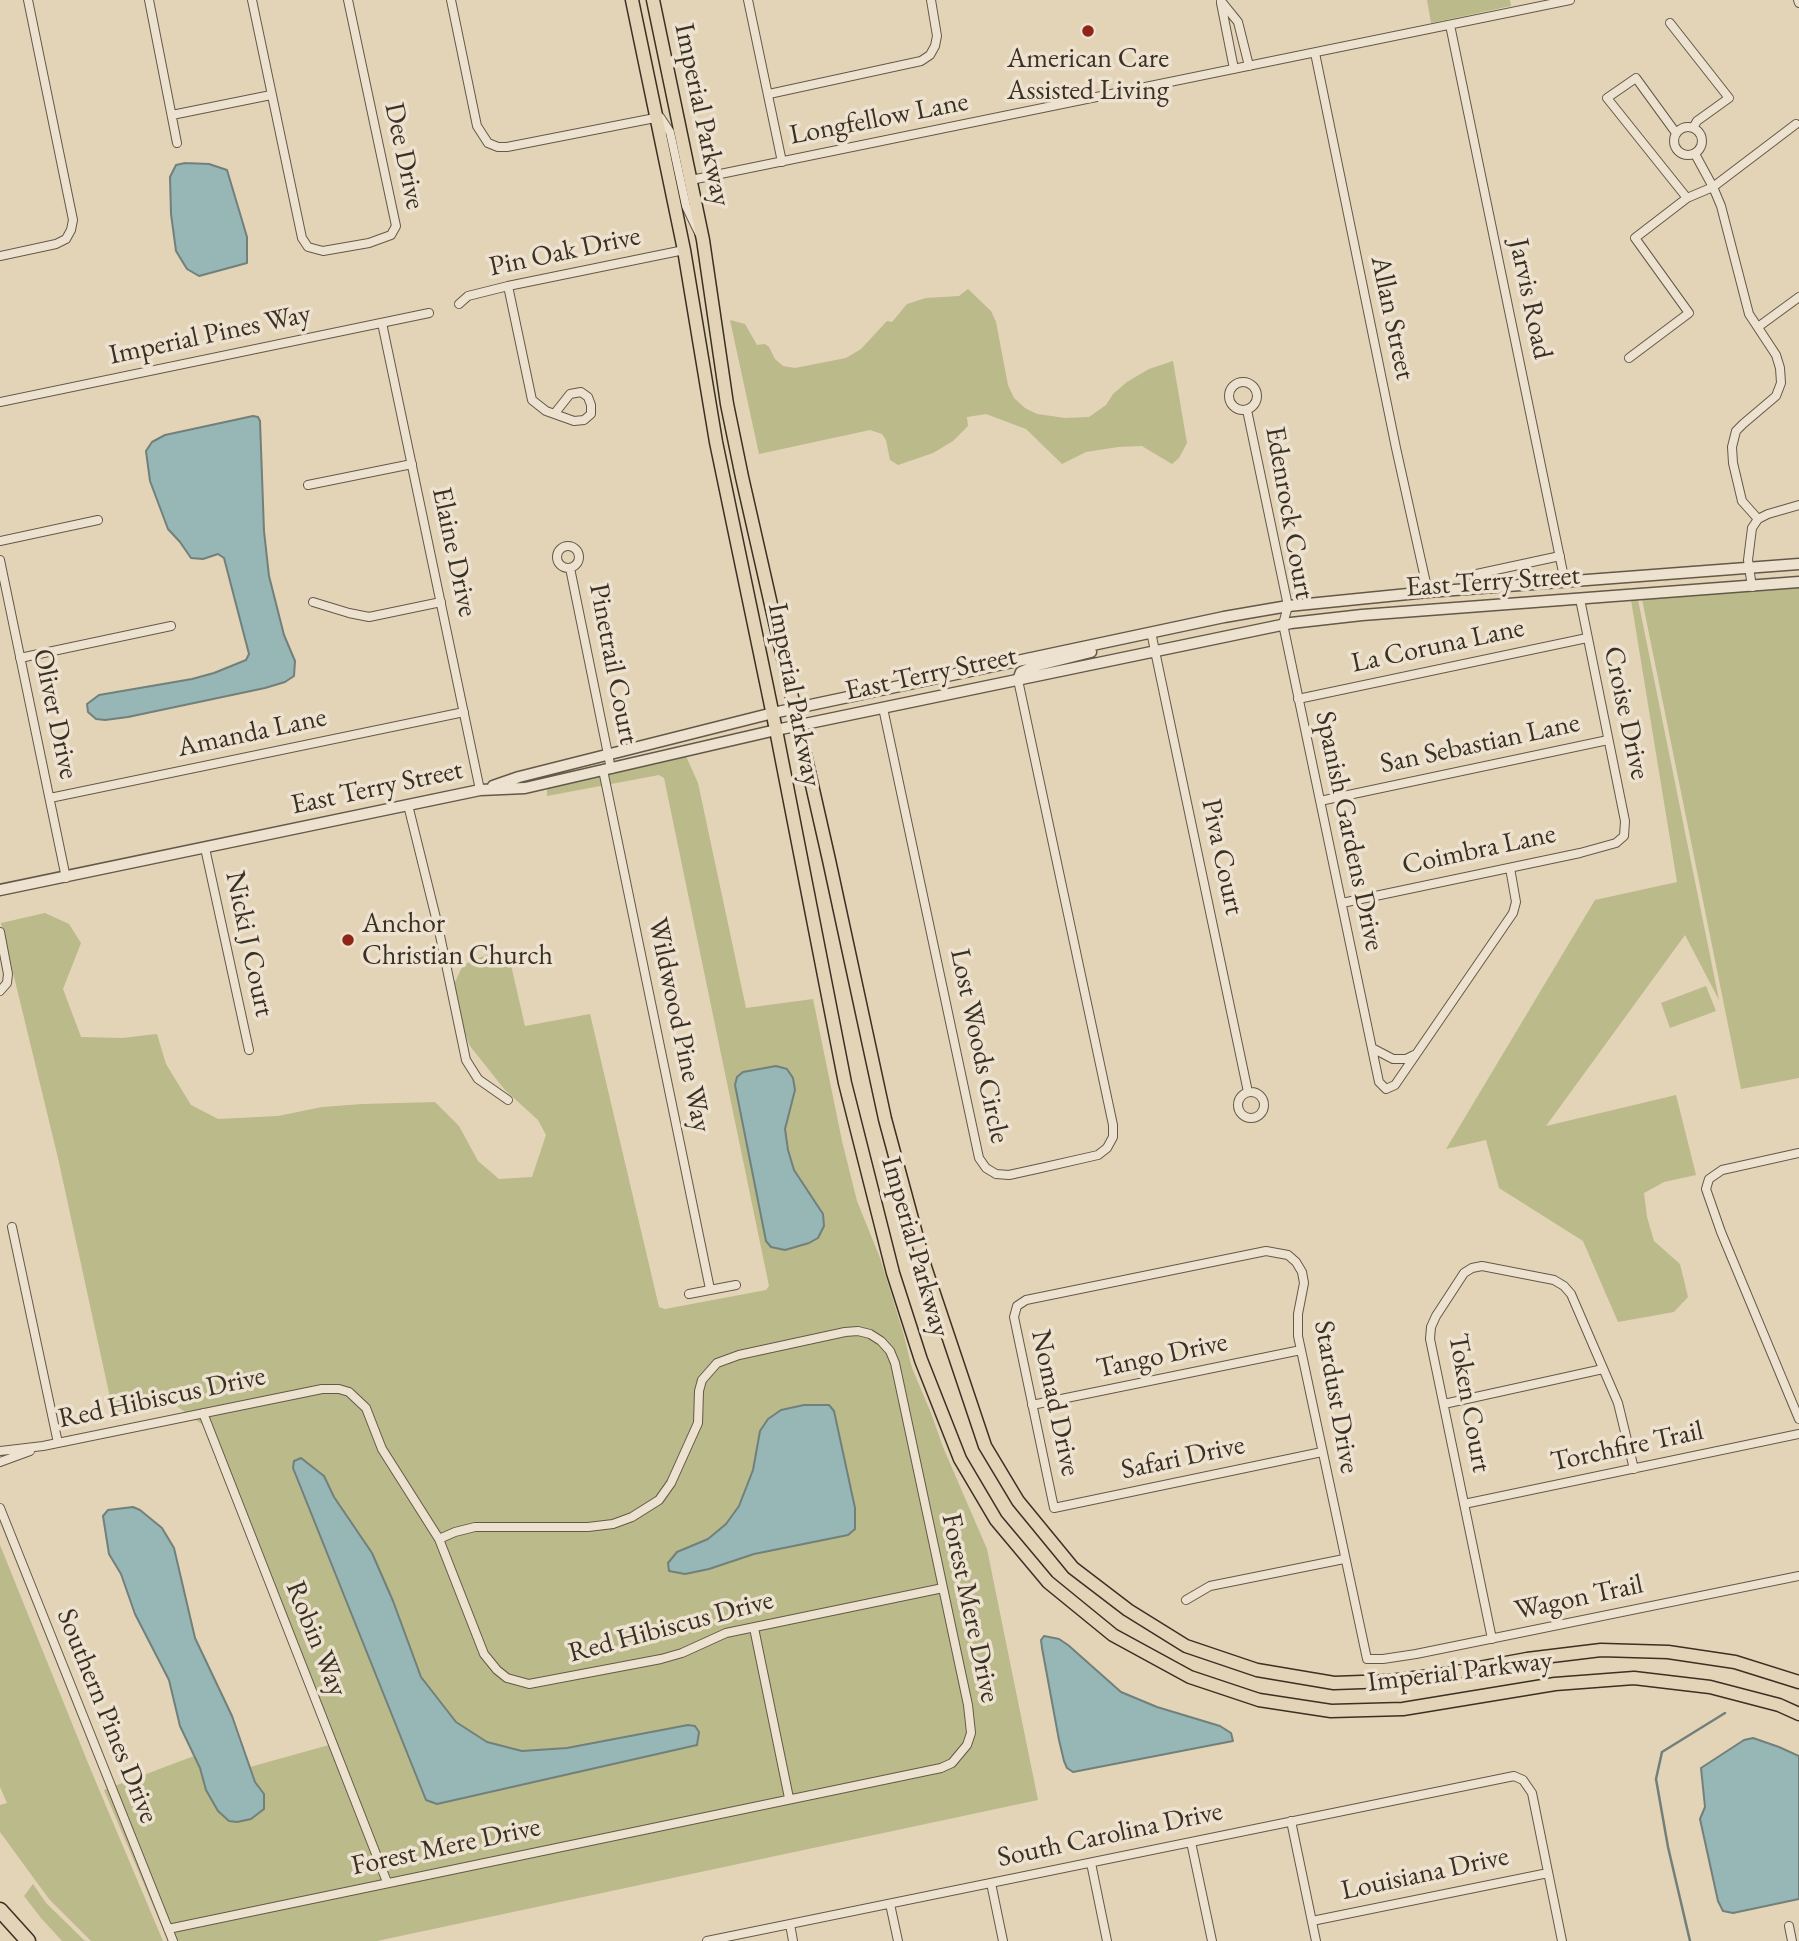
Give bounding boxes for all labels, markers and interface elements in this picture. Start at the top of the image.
street label: Imperial Parkway [666,20,738,210]
marker: American Care Assisted Living [1080,23,1096,39]
place label: American Care Assisted Living [1007,42,1169,108]
street label: Longfellow Lane [787,85,971,153]
street label: Dee Drive [376,100,432,212]
street label: Pin Oak Drive [486,220,644,284]
street label: Jarvis Road [1501,236,1559,362]
street label: Allan Street [1362,253,1422,383]
street label: Imperial Pines Way [106,297,314,373]
street label: Edenrock Court [1257,424,1321,602]
street label: Elaine Drive [424,484,484,620]
street label: East Terry Street [1405,559,1581,605]
street label: Pinetrail Court [581,581,645,747]
street label: Imperial Parkway [760,600,828,790]
street label: La Coruna Lane [1349,611,1527,681]
street label: East Terry Street [842,639,1020,709]
street label: Croise Drive [1595,643,1657,783]
street label: Oliver Drive [25,646,85,782]
street label: Amanda Lane [175,701,329,765]
street label: San Sebastian Lane [1377,706,1583,782]
street label: Spanish Gardens Drive [1307,708,1391,954]
street label: East Terry Street [288,753,466,823]
street label: Piva Court [1193,796,1251,918]
street label: Coimbra Lane [1399,817,1559,883]
street label: Nicki J Court [217,868,281,1020]
place label: Anchor Christian Church [362,907,553,973]
street label: Wildwood Pine Way [640,915,718,1135]
marker: Anchor Christian Church [340,932,356,948]
street label: Lost Woods Circle [942,946,1016,1146]
street label: Imperial Parkway [873,1153,957,1341]
street label: Stardust Drive [1306,1318,1366,1476]
street label: Tango Drive [1093,1326,1231,1386]
street label: Nomad Drive [1023,1327,1087,1479]
street label: Token Court [1440,1331,1498,1475]
street label: Red Hibiscus Drive [55,1360,269,1436]
street label: Torchfire Trail [1548,1414,1706,1480]
street label: Safari Drive [1118,1429,1248,1487]
street label: Forest Mere Drive [934,1510,1006,1706]
street label: Wagon Trail [1512,1568,1646,1628]
street label: Robin Way [278,1576,354,1702]
street label: Red Hibiscus Drive [565,1583,777,1671]
street label: Southern Pines Drive [49,1604,165,1828]
street label: Imperial Parkway [1366,1644,1554,1700]
street label: South Carolina Drive [994,1795,1226,1875]
street label: Forest Mere Drive [348,1811,544,1883]
street label: Louisiana Drive [1338,1840,1512,1908]

